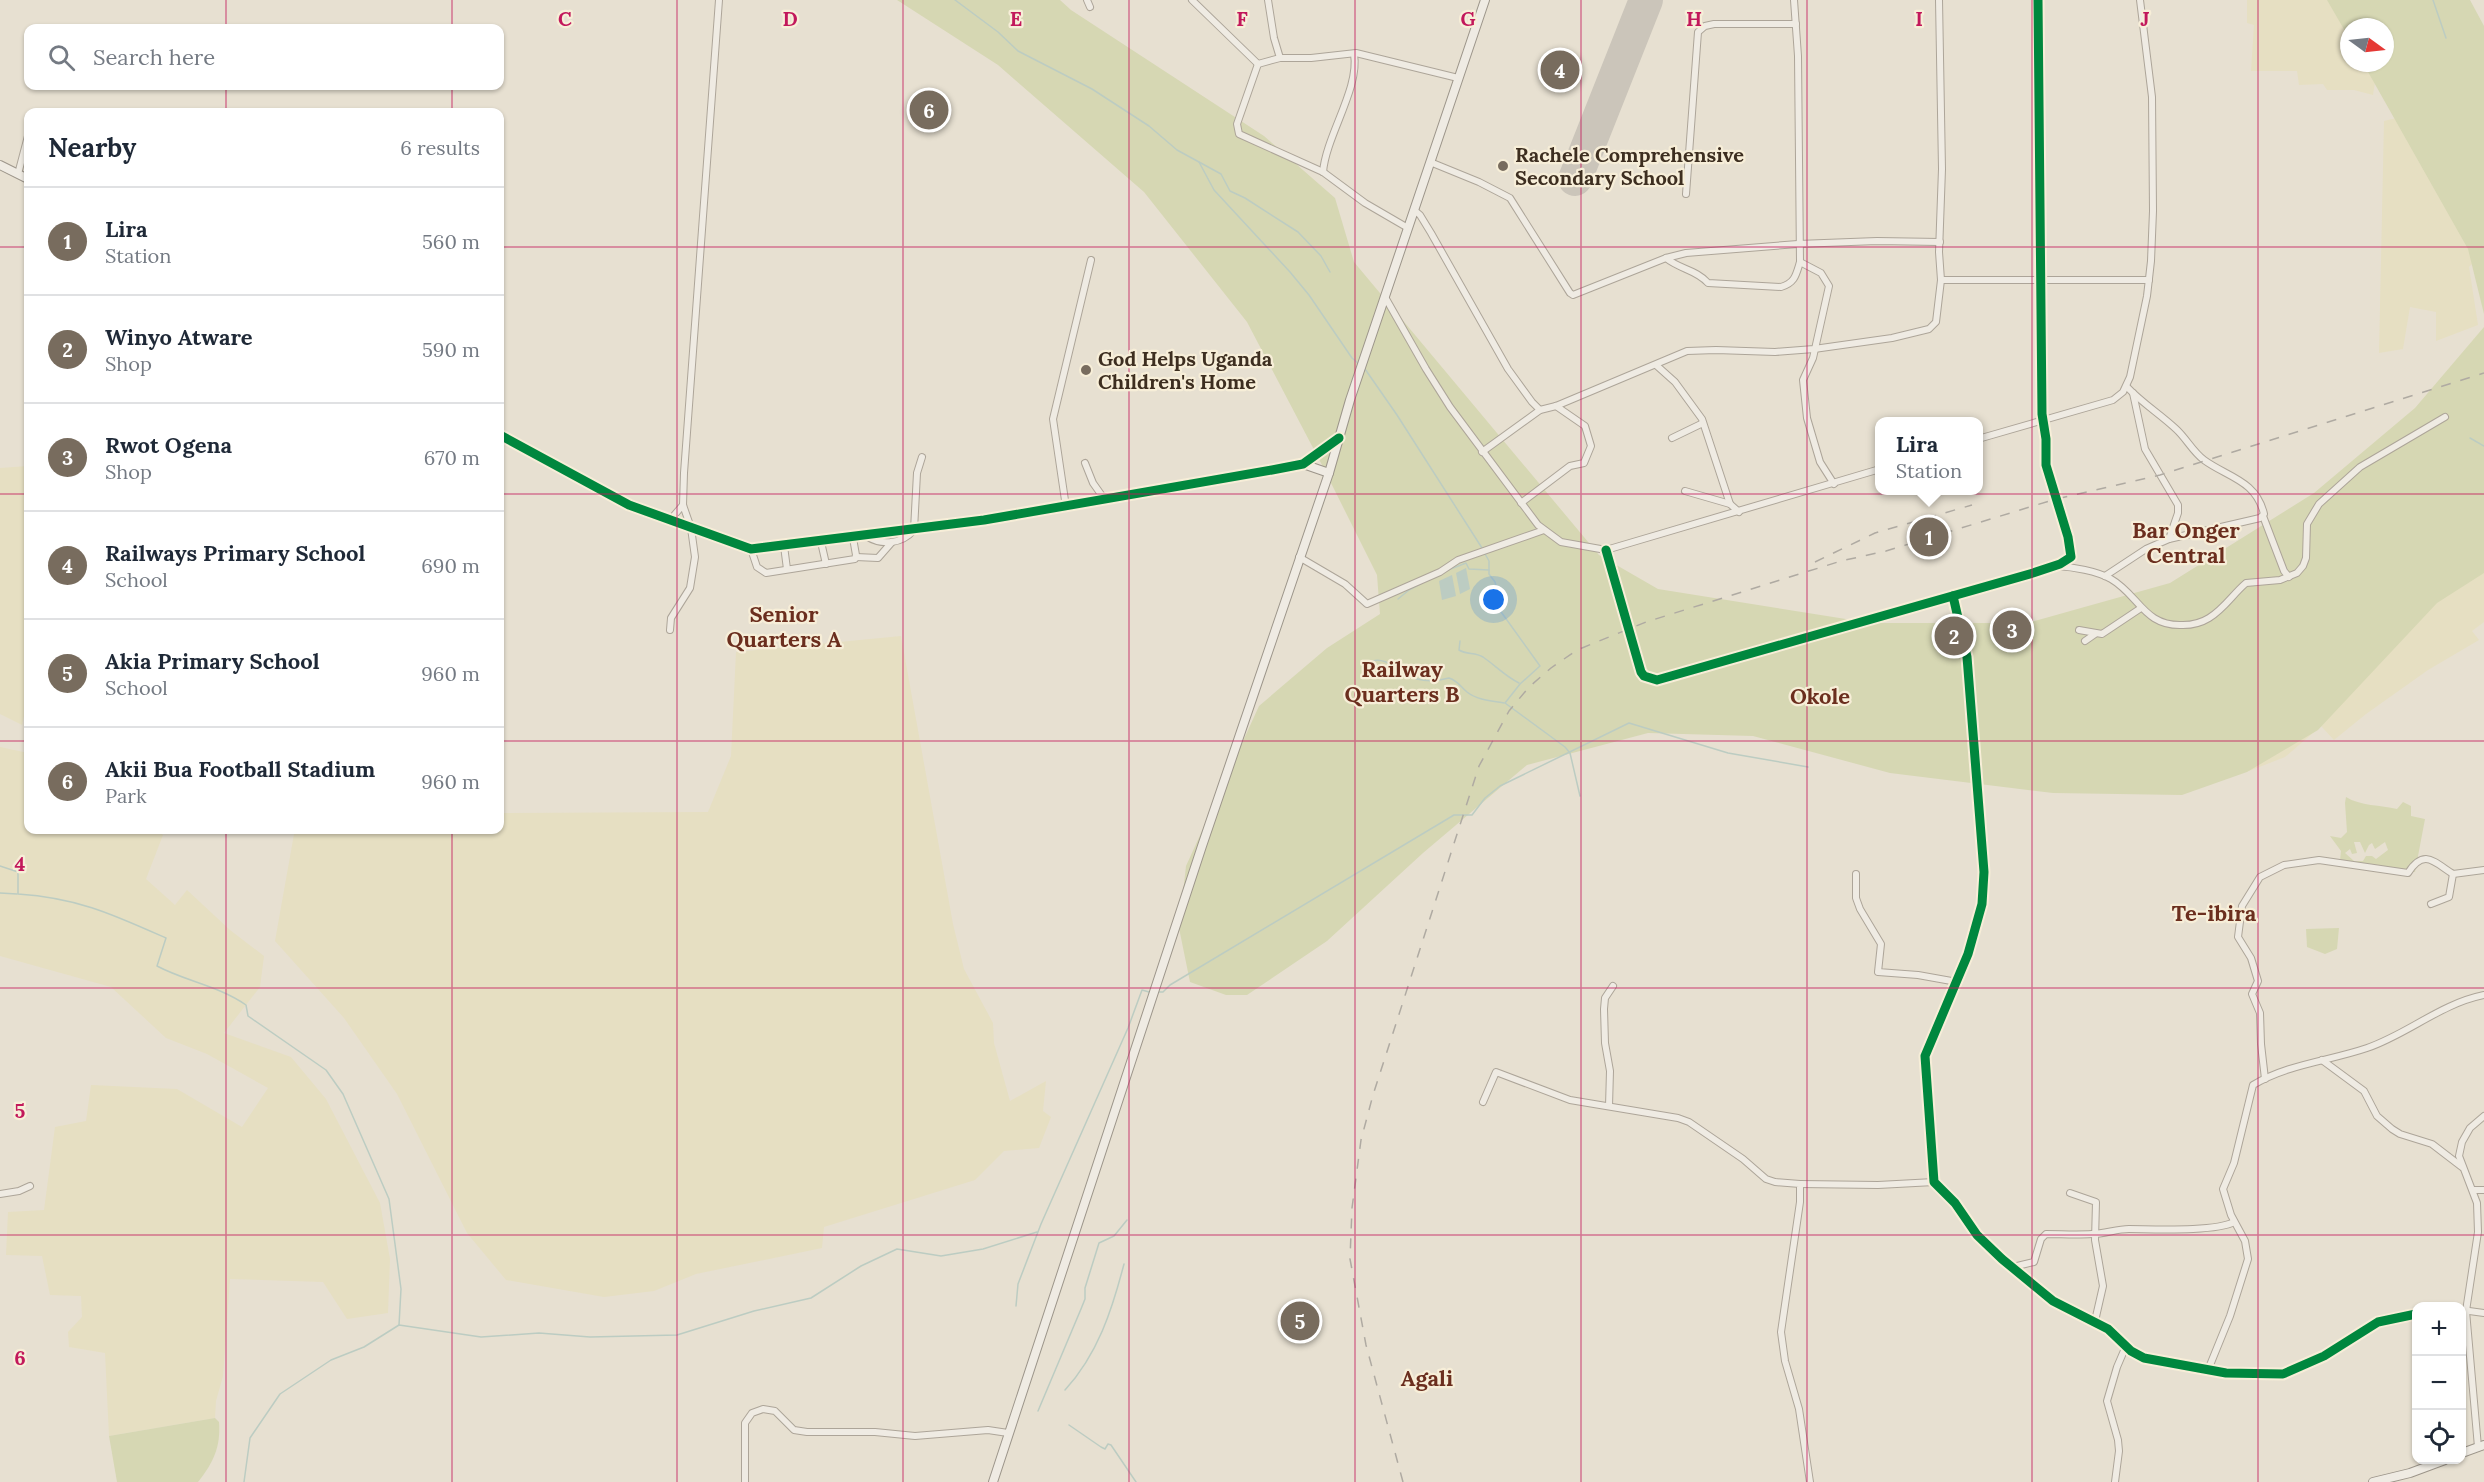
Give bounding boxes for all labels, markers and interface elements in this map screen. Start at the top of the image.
text: C [558,6,572,31]
text: D [782,6,798,31]
text: E [1010,6,1022,31]
text: F [1236,6,1248,31]
text: G [1460,6,1476,31]
text: H [1686,6,1702,31]
text: I [1915,6,1923,31]
text: J [2140,6,2150,31]
north arrow [2340,18,2394,72]
search box [24,24,504,90]
icon: search [45,41,78,74]
text: Search here [93,43,215,71]
pin: 4 [1540,48,1580,92]
pin: 6 [910,88,948,132]
text: Nearby [48,131,136,164]
text: 6 results [400,135,480,160]
place label: Rachele Comprehensive Secondary School [1515,142,1744,190]
marker: Rachele Comprehensive Secondary School [1496,159,1510,173]
text: Lira [105,215,147,243]
text: 1 [63,229,72,254]
text: 560 m [422,229,480,254]
text: Station [105,243,171,268]
text: Winyo Atware [105,323,253,351]
text: 2 [62,337,73,362]
text: 590 m [422,337,480,362]
place label: God Helps Uganda Children's Home [1098,346,1273,394]
text: Shop [105,351,152,376]
marker: God Helps Uganda Children's Home [1079,363,1093,377]
popup [1875,417,1983,495]
text: Lira [1896,430,1938,458]
text: Rwot Ogena [105,431,232,459]
text: 3 [62,445,73,470]
text: 670 m [424,445,480,470]
text: Station [1896,458,1962,483]
text: Shop [105,459,152,484]
pin: 1 [1910,514,1948,560]
district label: Bar Onger Central [2132,516,2240,569]
text: Railways Primary School [105,539,365,567]
text: 4 [62,553,73,578]
text: 690 m [421,553,480,578]
text: School [105,567,168,592]
your location [1479,585,1508,614]
district label: Senior Quarters A [726,600,842,653]
pin: 3 [1992,608,2032,652]
pin: 2 [1934,614,1974,658]
text: Akia Primary School [105,647,320,675]
district label: Railway Quarters B [1344,655,1460,708]
text: 5 [62,661,73,686]
text: 960 m [421,661,480,686]
text: School [105,675,168,700]
district label: Okole [1790,682,1850,710]
text: Akii Bua Football Stadium [105,755,375,783]
text: 6 [62,769,73,794]
text: 960 m [421,769,480,794]
text: Park [105,783,147,808]
text: 4 [15,851,26,876]
district label: Te-ibira [2172,899,2257,927]
text: 5 [15,1098,26,1123]
pin: 5 [1280,1298,1320,1344]
map controls [2412,1302,2466,1464]
button: + [2412,1302,2466,1356]
text: 6 [14,1345,26,1370]
button: − [2412,1356,2466,1410]
district label: Agali [1401,1364,1453,1392]
button: locate [2412,1410,2466,1464]

